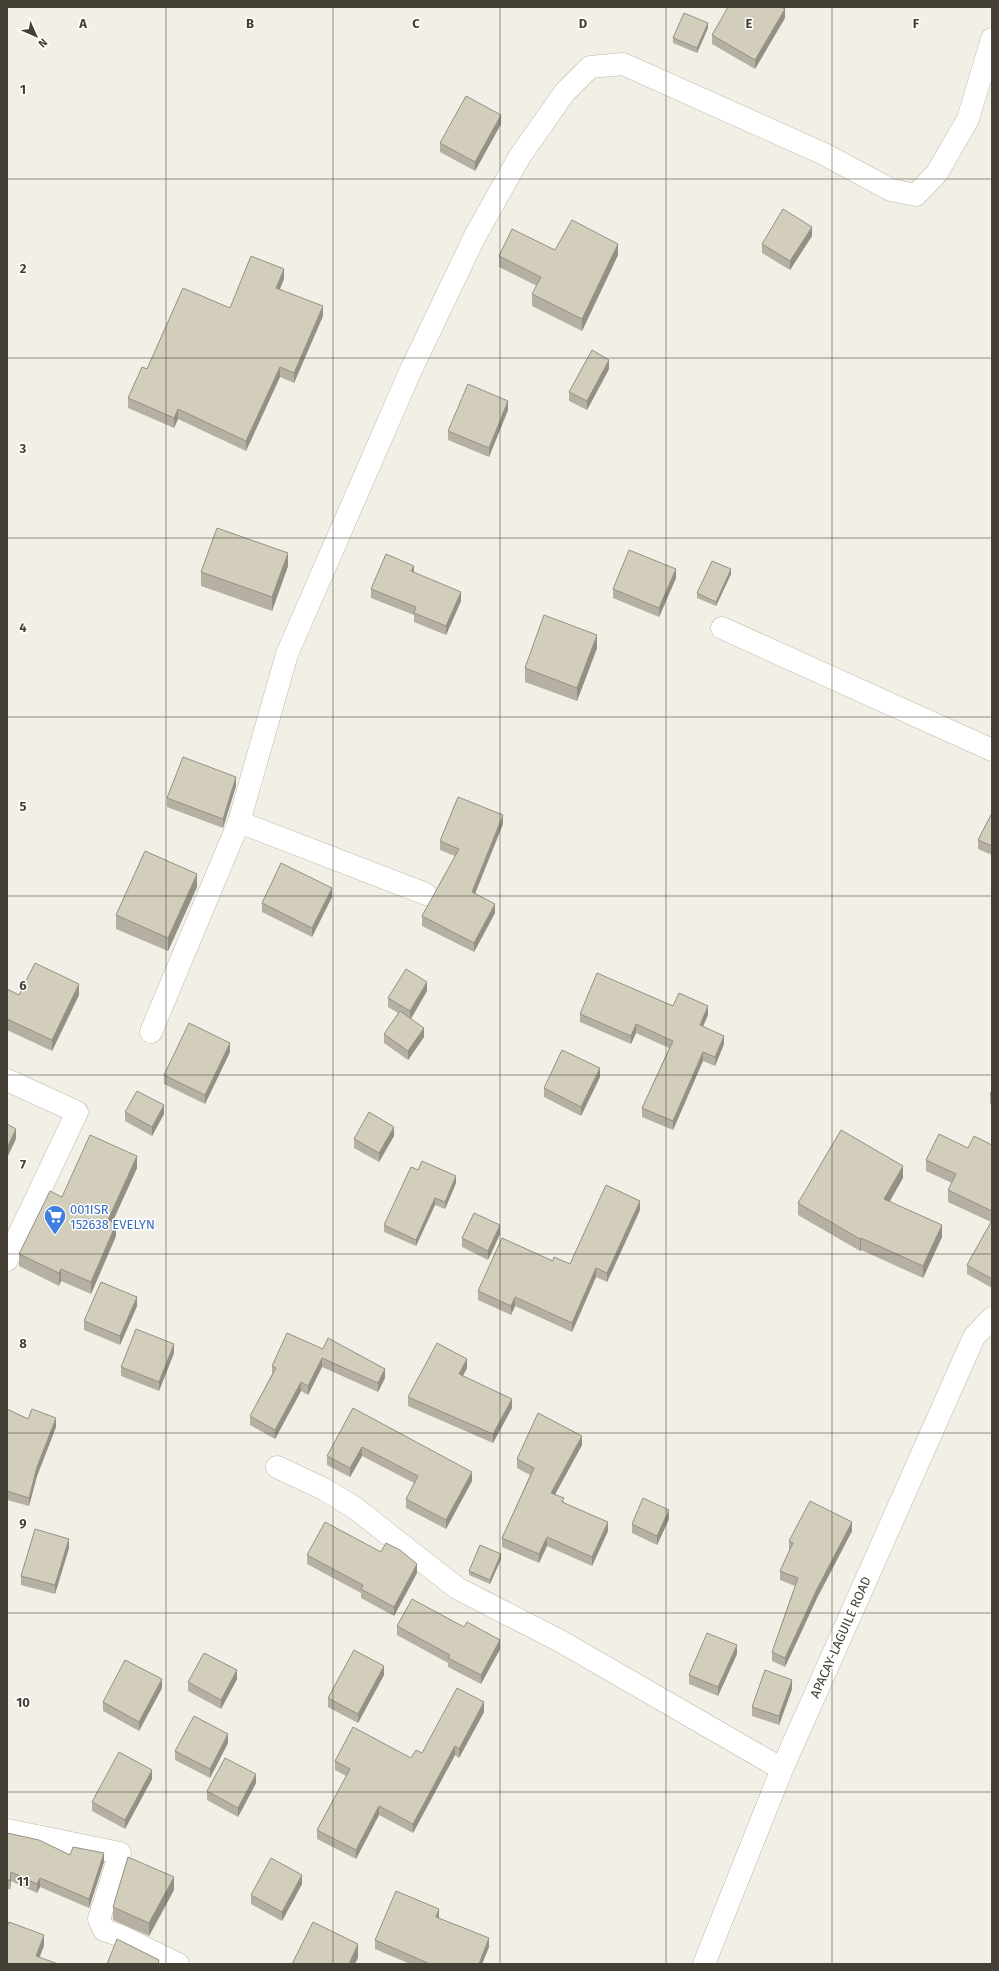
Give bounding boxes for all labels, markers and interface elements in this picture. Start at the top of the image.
north arrow [16,16,56,56]
text: A [78,16,87,31]
text: B [246,16,254,31]
text: C [412,16,420,31]
text: D [579,16,588,31]
text: E [746,16,753,31]
text: F [913,16,920,31]
text: N [36,36,50,50]
text: 1 [20,82,26,97]
text: 2 [20,261,27,276]
text: 3 [19,441,27,456]
text: 4 [19,620,27,635]
text: 5 [20,799,27,814]
text: 6 [19,978,27,993]
text: 7 [20,1157,26,1172]
place label: 001ISR 152638 EVELYN [70,1202,155,1232]
supermarket icon: 001ISR 152638 EVELYN [42,1203,68,1236]
text: 8 [19,1336,27,1351]
text: 9 [19,1516,27,1531]
street label: APACAY-LAGUILE ROAD [807,1574,874,1700]
text: 10 [16,1695,30,1710]
text: 11 [17,1874,29,1889]

